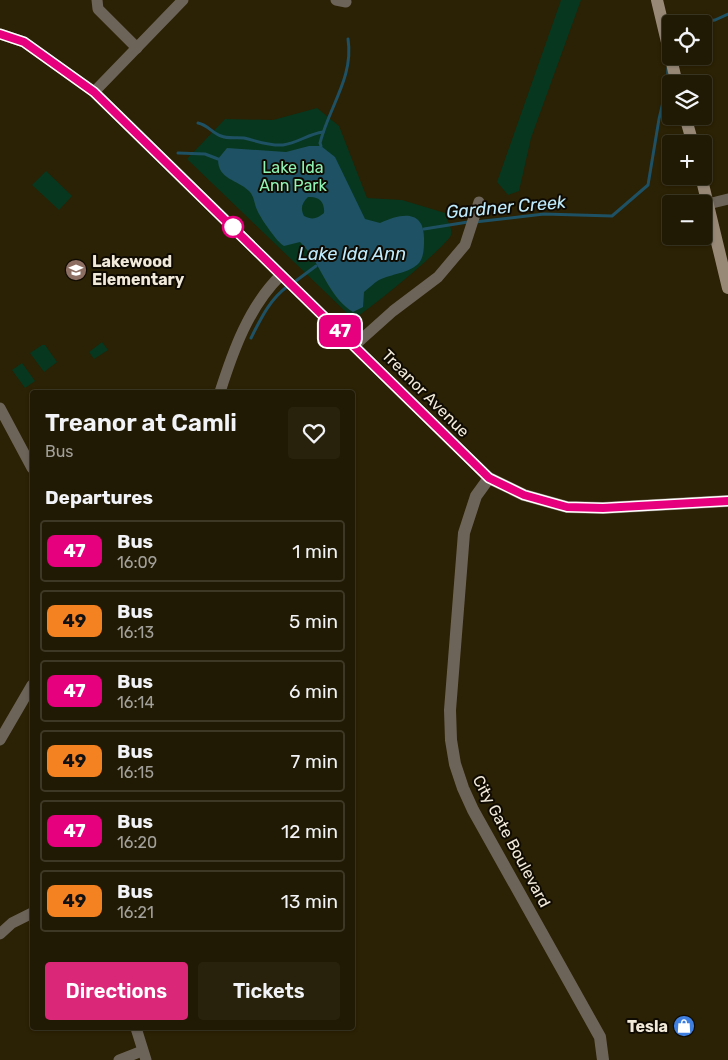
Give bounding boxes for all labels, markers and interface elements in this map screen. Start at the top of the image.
map controls [662,15,712,245]
button: locate [662,15,712,65]
button: layers [662,75,712,125]
button: + [662,135,712,185]
park label: Lake Ida Ann Park [259,158,327,195]
water label: Gardner Creek [445,191,568,223]
button: − [662,195,712,245]
unlabelled marker [222,216,244,238]
water label: Lake Ida Ann [298,243,406,265]
place label: Lakewood Elementary [92,252,185,289]
school or university icon: Lakewood Elementary [64,258,88,282]
line badge: 47 [318,315,362,347]
text: 47 [329,320,351,342]
street label: Treanor Avenue [378,346,473,441]
button: heart [288,407,340,459]
text: Treanor at Camli [45,409,237,437]
text: Bus [45,442,73,461]
text: Departures [45,486,153,509]
text: Bus [117,530,153,553]
text: 47 [63,540,86,562]
text: 1 min [292,540,338,563]
text: 16:09 [117,553,157,572]
text: Bus [117,600,153,623]
text: 49 [63,610,86,632]
text: 5 min [289,610,338,633]
text: 16:13 [117,623,154,642]
text: Bus [117,670,153,693]
text: 47 [63,680,86,702]
text: 6 min [289,680,338,703]
text: 16:14 [117,693,154,712]
text: Bus [117,740,153,763]
text: 49 [63,750,86,772]
text: 7 min [291,750,338,773]
text: 16:15 [117,763,154,782]
street label: City Gate Boulevard [469,772,554,910]
text: Bus [117,810,153,833]
text: 47 [63,820,86,842]
text: 12 min [281,820,338,843]
text: 16:20 [117,833,157,852]
text: Bus [117,880,153,903]
text: 49 [63,890,86,912]
text: 13 min [281,890,338,913]
text: 16:21 [117,903,154,922]
button: Directions [45,962,188,1020]
button: Tickets [198,962,340,1020]
shop icon: Tesla [672,1014,696,1038]
place label: Tesla [627,1017,668,1036]

